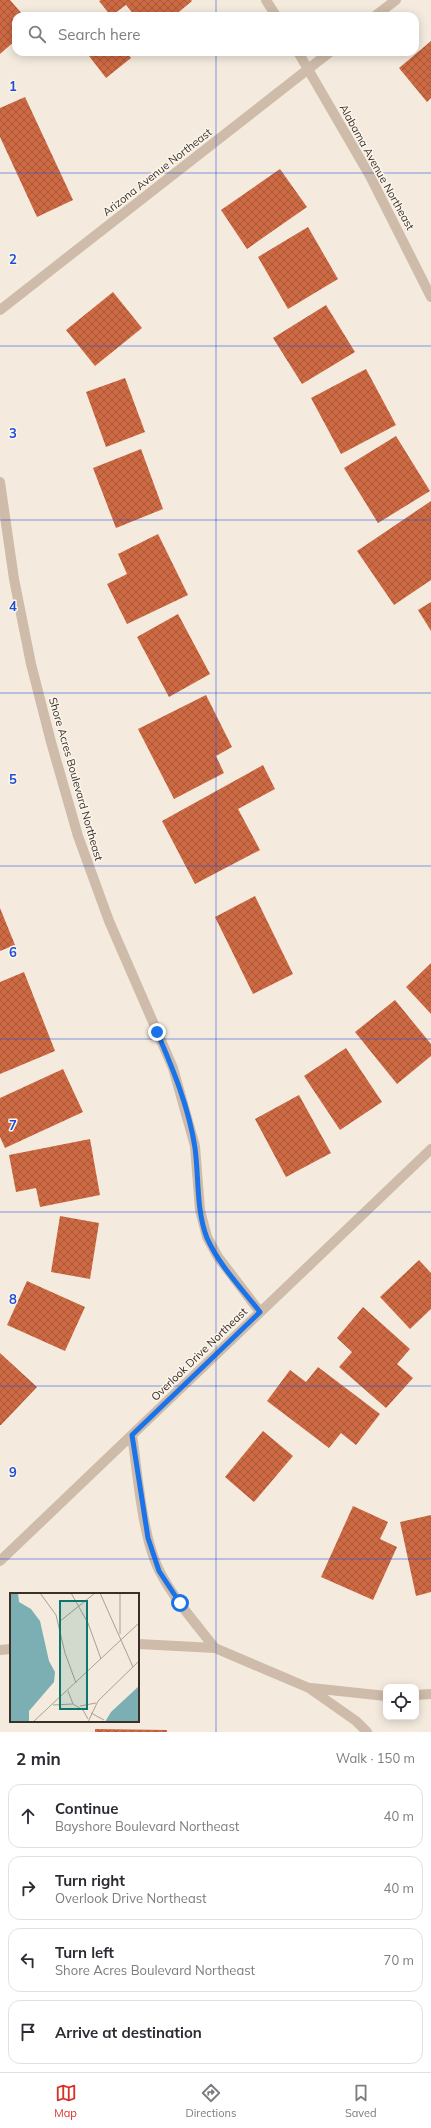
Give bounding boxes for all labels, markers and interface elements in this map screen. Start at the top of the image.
search box [12,12,419,56]
icon: search [26,23,48,45]
text: Search here [58,25,140,44]
text: 1 [9,78,17,94]
street label: Alabama Avenue Northeast [337,102,418,233]
street label: Arizona Avenue Northeast [100,125,214,219]
text: 2 [9,251,17,267]
text: 3 [9,425,17,441]
text: 4 [9,598,17,614]
street label: Shore Acres Boulevard Northeast [46,696,106,862]
text: 5 [9,771,17,787]
text: 6 [9,944,17,960]
route end [148,1023,166,1041]
text: 7 [9,1117,17,1133]
text: 8 [9,1291,17,1307]
street label: Overlook Drive Northeast [148,1304,250,1404]
text: 9 [9,1464,17,1480]
inset map [10,1593,139,1722]
route start [171,1594,189,1612]
map controls [383,1684,419,1720]
button: locate [383,1684,419,1720]
text: 2 min [16,1748,61,1769]
text: Walk · 150 m [336,1750,415,1766]
text: Continue [55,1799,118,1818]
icon: ahead [17,1805,39,1827]
text: 40 m [384,1808,414,1824]
text: Bayshore Boulevard Northeast [55,1818,239,1834]
text: Turn right [55,1871,125,1890]
icon: right [17,1877,39,1899]
text: 40 m [384,1880,414,1896]
text: Overlook Drive Northeast [55,1890,207,1906]
text: Turn left [55,1943,114,1962]
icon: left [17,1949,39,1971]
text: 70 m [384,1952,414,1968]
text: Shore Acres Boulevard Northeast [55,1962,255,1978]
icon: arrive [17,2021,39,2043]
text: Arrive at destination [55,2023,202,2042]
tab: Map [54,2082,77,2120]
tab: Directions [186,2082,236,2120]
tab: Saved [345,2082,377,2120]

